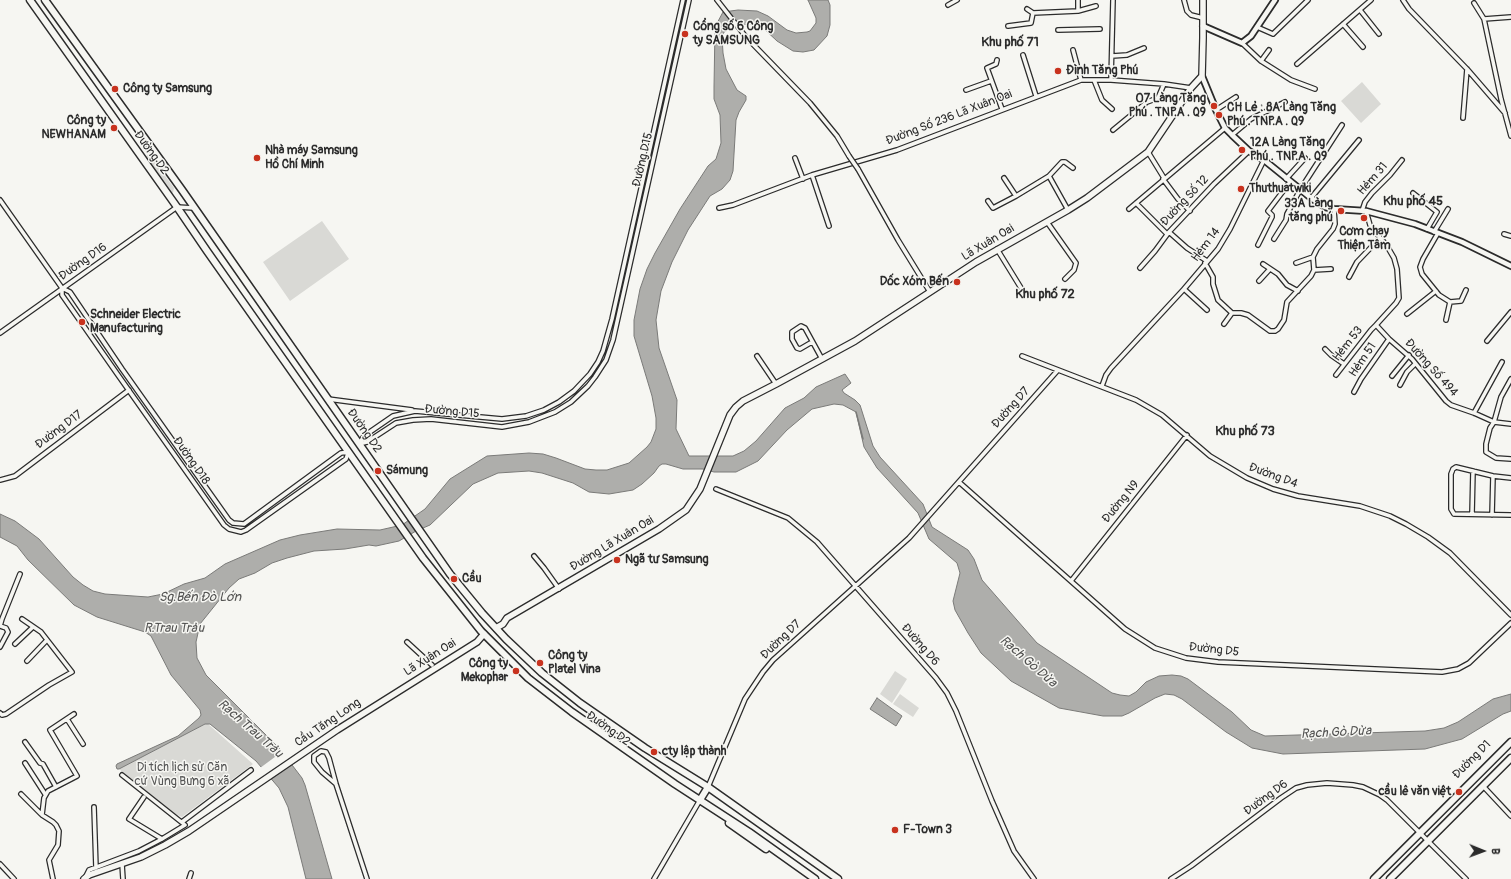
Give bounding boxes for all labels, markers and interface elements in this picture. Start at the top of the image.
place label: Cổng số 6 Công ty SAMSUNG [693,20,773,48]
marker: Cổng số 6 Công ty SAMSUNG [680,29,690,39]
district label: Khu phố 71 [981,35,1039,51]
place label: Đình Tăng Phú [1066,64,1139,78]
marker: Đình Tăng Phú [1053,66,1063,76]
place label: Công ty Samsung [123,82,212,96]
marker: Công ty Samsung [110,84,120,94]
street label: Đường Số 236 Lã Xuân Oai [884,87,1014,149]
place label: 07 Làng Tăng Phú . TNP.A . Q9 [1129,92,1206,120]
marker: 07 Làng Tăng Phú . TNP.A . Q9 [1209,101,1219,111]
place label: CH Lẻ : 8A Làng Tăng Phú . TNP.A . Q9 [1227,101,1336,129]
marker: CH Lẻ : 8A Làng Tăng Phú . TNP.A . Q9 [1214,110,1224,120]
place label: Công ty NEWHANAM [41,114,106,142]
marker: Công ty NEWHANAM [109,123,119,133]
street label: Đường D2 [130,128,172,178]
street label: Đường D15 [630,131,656,189]
place label: 12A Làng Tăng Phú . TNP.A . Q9 [1250,136,1327,164]
place label: Nhà máy Samsung Hồ Chí Minh [265,144,358,172]
marker: 12A Làng Tăng Phú . TNP.A . Q9 [1237,145,1247,155]
marker: Nhà máy Samsung Hồ Chí Minh [252,153,262,163]
street label: Hẻm 31 [1355,160,1391,198]
street label: Đường Số 12 [1158,173,1212,229]
place label: Thuthuatwiki [1249,182,1311,196]
marker: Thuthuatwiki [1236,184,1246,194]
district label: Khu phố 45 [1383,194,1443,210]
place label: 33A Làng tăng phú [1284,197,1333,225]
marker: 33A Làng tăng phú [1336,206,1346,216]
marker: Cơm chay Thiện Tâm [1359,213,1369,223]
street label: Lã Xuân Oai [959,222,1017,264]
street label: Hẻm 14 [1189,225,1223,265]
place label: Cơm chay Thiện Tâm [1337,225,1391,253]
street label: Đường D16 [56,240,110,284]
place label: Dốc Xóm Bến [880,275,949,289]
marker: Dốc Xóm Bến [952,277,962,287]
district label: Khu phố 72 [1015,287,1075,303]
place label: Schneider Electric Manufacturing [90,308,181,336]
marker: Schneider Electric Manufacturing [77,317,87,327]
street label: Hẻm 53 [1330,324,1366,364]
street label: Đường Số 494 [1401,336,1461,400]
street label: Hẻm 51 [1346,340,1380,380]
street label: Đường D7 [989,384,1033,432]
street label: Đường D15 [424,402,480,422]
street label: Đường D2 [344,406,384,456]
street label: Đường D17 [33,408,85,452]
district label: Khu phố 73 [1215,424,1275,440]
street label: Đường D18 [169,434,213,488]
street label: Đường D4 [1247,461,1299,491]
place label: Sámung [386,464,428,478]
marker: Sámung [373,466,383,476]
street label: Đường N9 [1099,478,1143,526]
street label: Đường Lã Xuân Oai [567,513,657,575]
place label: Ngã tư Samsung [625,553,709,567]
marker: Ngã tư Samsung [612,555,622,565]
place label: Cầu [462,572,482,586]
marker: Cầu [449,574,459,584]
water label: Sg.Bến Đò Lớn [159,590,241,606]
street label: Đường D7 [758,617,804,663]
water label: R.Trau Trảu [144,621,204,637]
street label: Đường D6 [898,621,942,669]
water label: Rạch Gò Dừa [996,633,1060,691]
street label: Lã Xuân Oai [401,636,459,680]
street label: Đường D5 [1188,640,1240,660]
place label: Công ty Platel Vina [548,649,600,677]
place label: Công ty Mekophar [461,657,508,685]
marker: Công ty Platel Vina [535,658,545,668]
marker: Công ty Mekophar [511,666,521,676]
street label: Cầu Tăng Long [292,696,364,750]
water label: Rạch Trau Trảu [214,697,286,761]
street label: Đường D2 [583,709,633,749]
water label: Rạch Gò Dừa [1300,723,1372,743]
street label: Đường D1 [1450,738,1494,782]
place label: cty lập thành [662,745,726,759]
marker: cty lập thành [649,747,659,757]
park label: Di tích lịch sử Căn cứ Vùng Bưng 6 xã [134,761,230,789]
street label: Đường D6 [1241,777,1291,819]
place label: cầu lê văn việt [1378,785,1451,799]
marker: cầu lê văn việt [1454,787,1464,797]
place label: F-Town 3 [903,823,952,837]
marker: F-Town 3 [890,825,900,835]
north arrow [1463,831,1503,871]
text: B [1489,848,1502,854]

